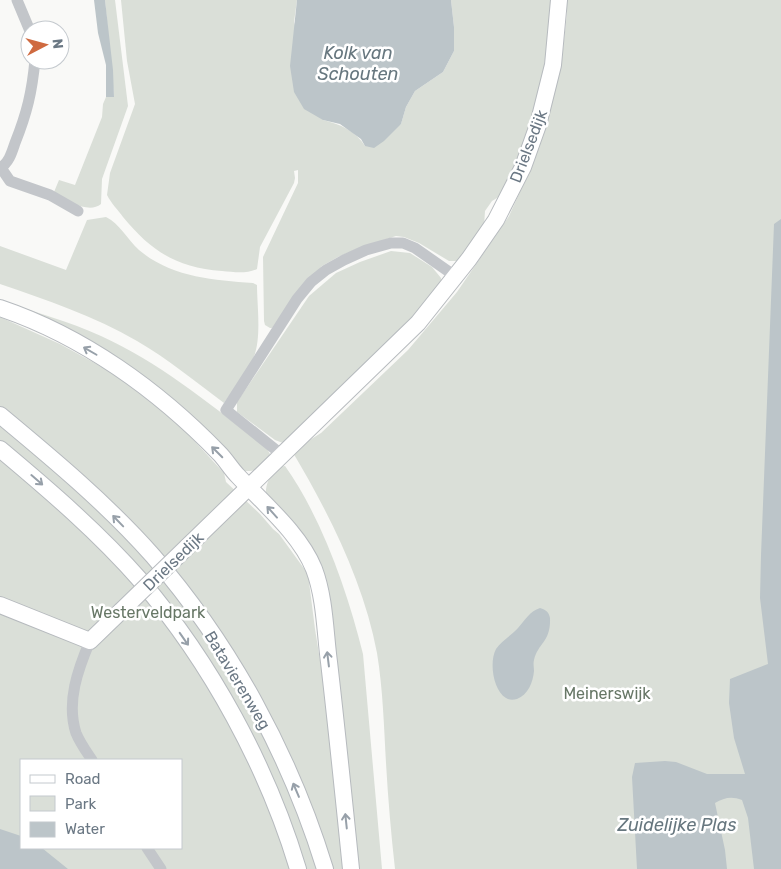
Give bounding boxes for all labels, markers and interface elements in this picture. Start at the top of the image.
north arrow [20,20,70,70]
text: N [48,38,66,50]
water label: Kolk van Schouten [317,42,399,85]
street label: Drielsedijk [506,106,551,185]
one-way arrow [84,345,98,355]
one-way arrow [211,445,223,458]
one-way arrow [31,474,44,486]
one-way arrow [267,506,278,519]
one-way arrow [112,515,124,527]
street label: Drielsedijk [139,527,208,595]
park label: Westerveldpark [91,603,206,622]
street label: Batavierenweg [201,628,274,733]
one-way arrow [179,632,189,646]
one-way arrow [323,651,333,667]
park label: Meinerswijk [563,684,651,703]
legend [20,759,182,849]
text: Road [65,770,101,788]
one-way arrow [291,783,301,798]
text: Park [65,795,96,813]
one-way arrow [341,813,351,829]
water label: Zuidelijke Plas [617,814,736,836]
text: Water [65,820,105,838]

